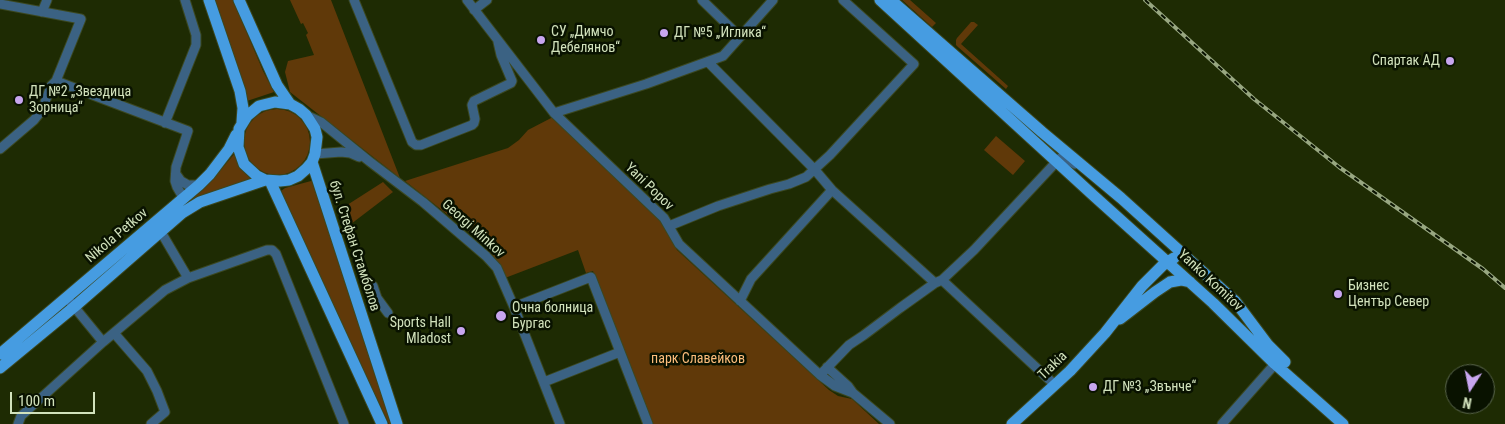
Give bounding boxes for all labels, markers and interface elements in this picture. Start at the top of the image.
place label: СУ „Димчо Дебелянов“ [551,24,620,56]
place label: ДГ №5 „Иглика“ [674,25,766,41]
marker: ДГ №5 „Иглика“ [658,27,670,39]
marker: СУ „Димчо Дебелянов“ [535,34,547,46]
place label: Спартак АД [1372,53,1440,69]
marker: Спартак АД [1444,55,1456,67]
place label: ДГ №2 „Звездица Зорница“ [29,84,131,116]
marker: ДГ №2 „Звездица Зорница“ [13,94,25,106]
street label: Yani Popov [621,160,677,214]
street label: бул. Стефан Стамболов [325,178,383,314]
street label: Georgi Minkov [438,196,508,262]
street label: Nikola Petkov [83,205,151,267]
street label: Yanko Komitov [1174,247,1246,315]
place label: Бизнес Център Север [1348,278,1429,310]
marker: Бизнес Център Север [1332,288,1344,300]
place label: Oчна болница Бургас [512,300,593,332]
marker: Oчна болница Бургас [494,309,508,323]
place label: Sports Hall Mladost [390,315,451,348]
marker: Sports Hall Mladost [455,325,467,337]
street label: Trakia [1035,348,1071,384]
park label: парк Славейков [651,351,745,367]
north arrow [1445,364,1495,414]
place label: ДГ №3 „Звънче“ [1103,379,1196,395]
marker: ДГ №3 „Звънче“ [1087,381,1099,393]
scale bar [12,382,98,414]
text: 100 m [18,392,55,410]
text: N [1462,394,1473,411]

